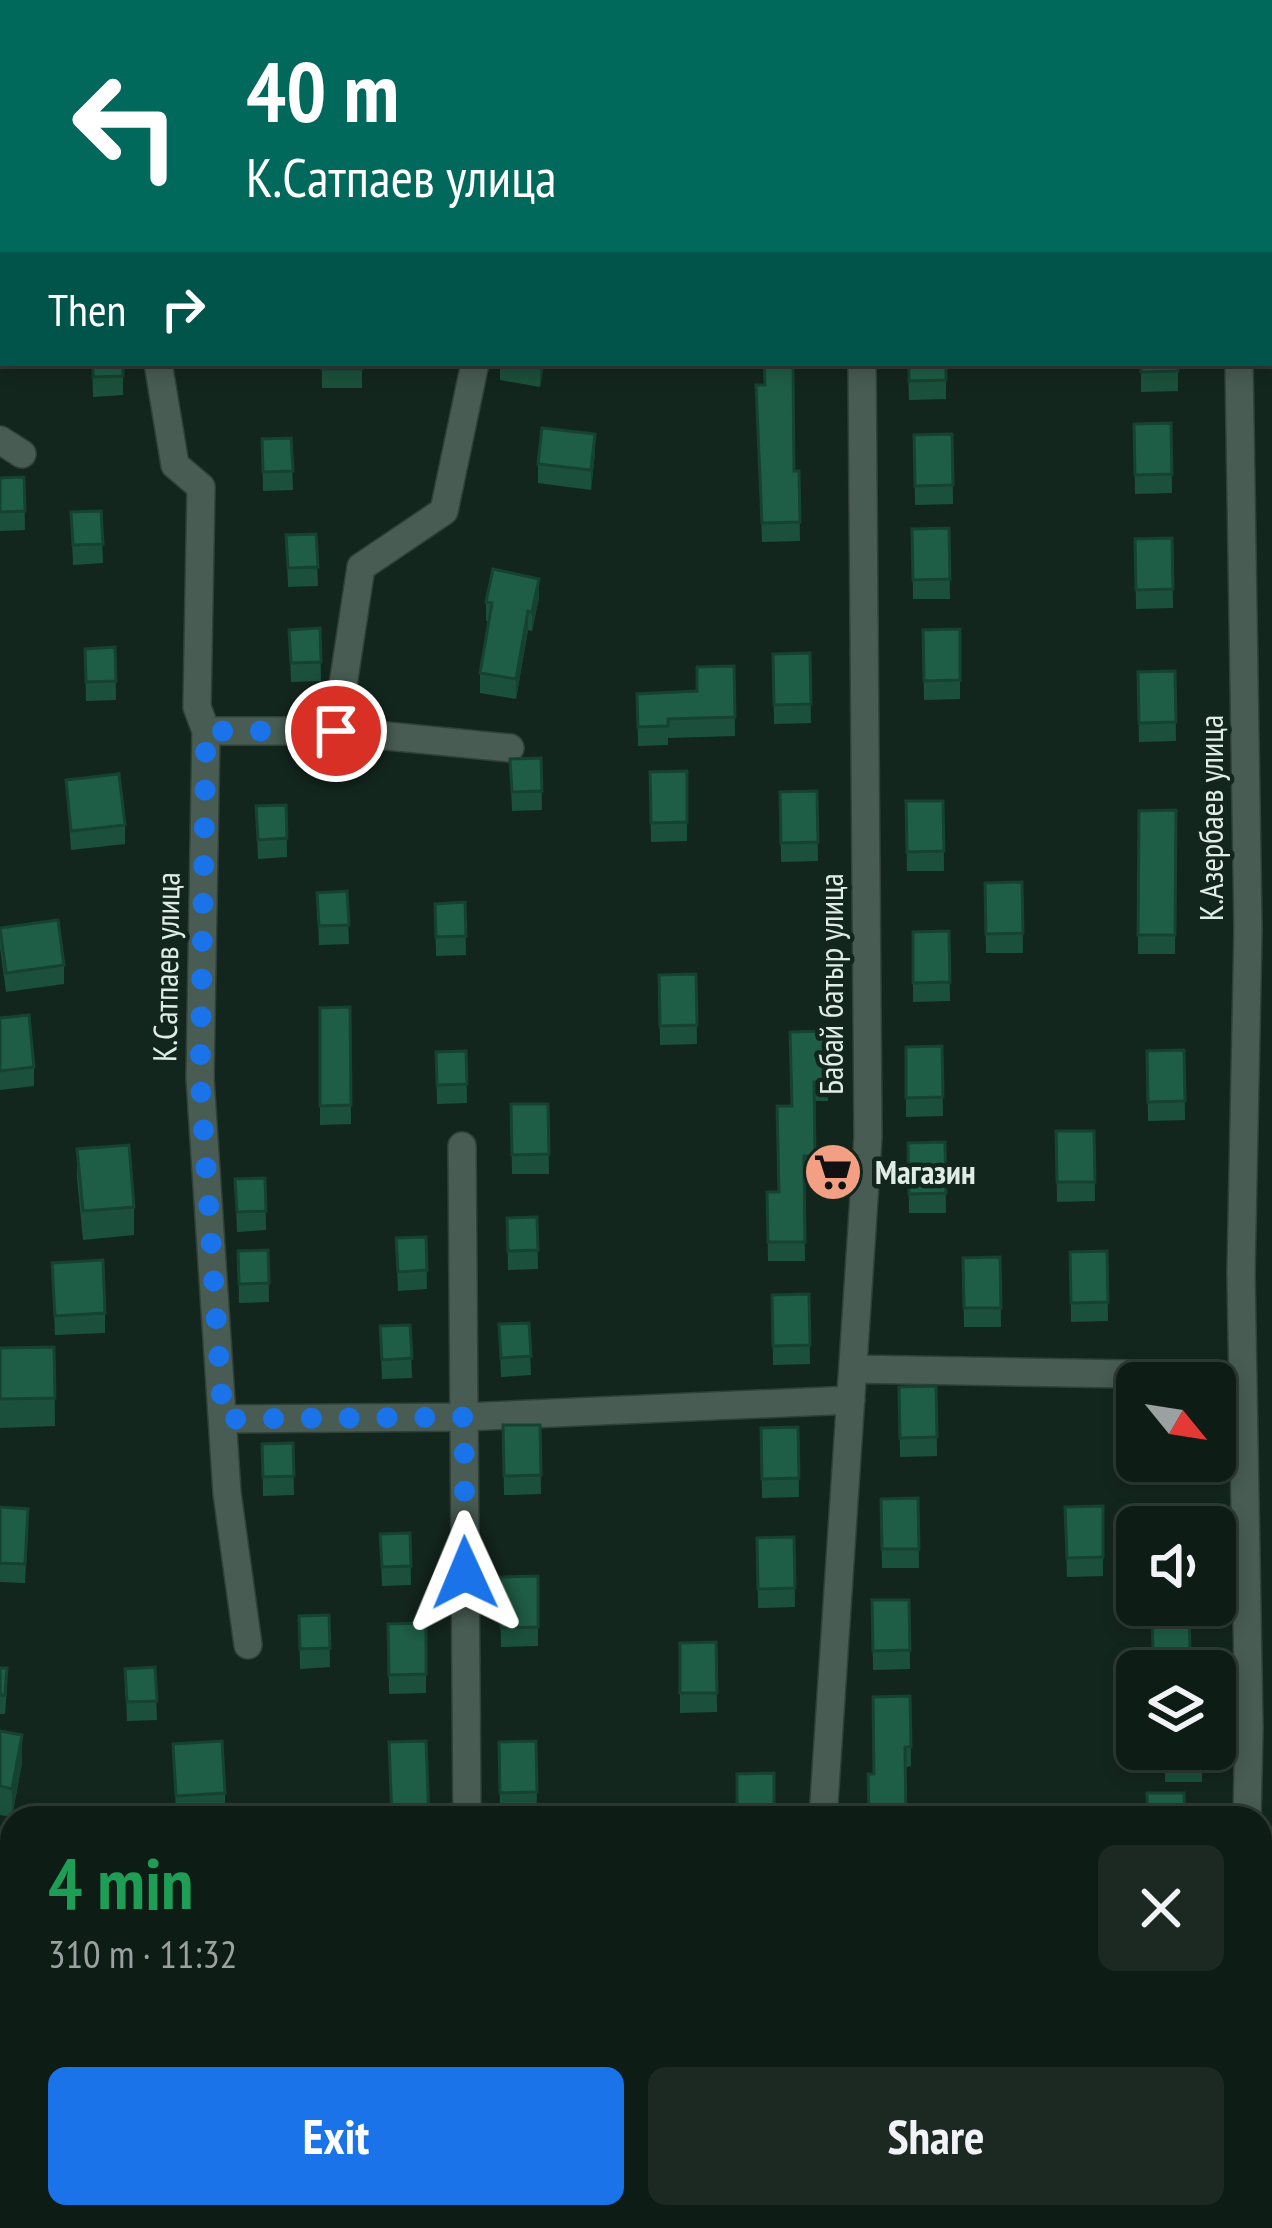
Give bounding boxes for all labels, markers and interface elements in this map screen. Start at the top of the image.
text: 40 m [246,36,399,145]
icon: left [48,48,204,204]
text: К.Сатпаев улица [246,142,557,212]
icon: right [150,276,216,342]
text: Then [48,280,126,338]
pin [285,680,387,782]
icon: arrive [303,698,369,764]
street label: К.Азербаев улица [1189,715,1232,921]
street label: К.Сатпаев улица [142,872,189,1062]
street label: Бабай батыр улица [809,873,852,1095]
supermarket icon: Магазин [802,1141,864,1203]
place label: Магазин [875,1150,976,1193]
north arrow [1116,1362,1236,1482]
map controls [1116,1362,1236,1770]
button: sound [1116,1506,1236,1626]
position arrow [402,1510,528,1636]
button: layers [1116,1650,1236,1770]
text: 4 min [48,1836,193,1929]
button: close [1098,1845,1224,1971]
text: 310 m · 11:32 [48,1928,237,1979]
button: Exit [48,2067,624,2205]
button: Share [648,2067,1224,2205]

